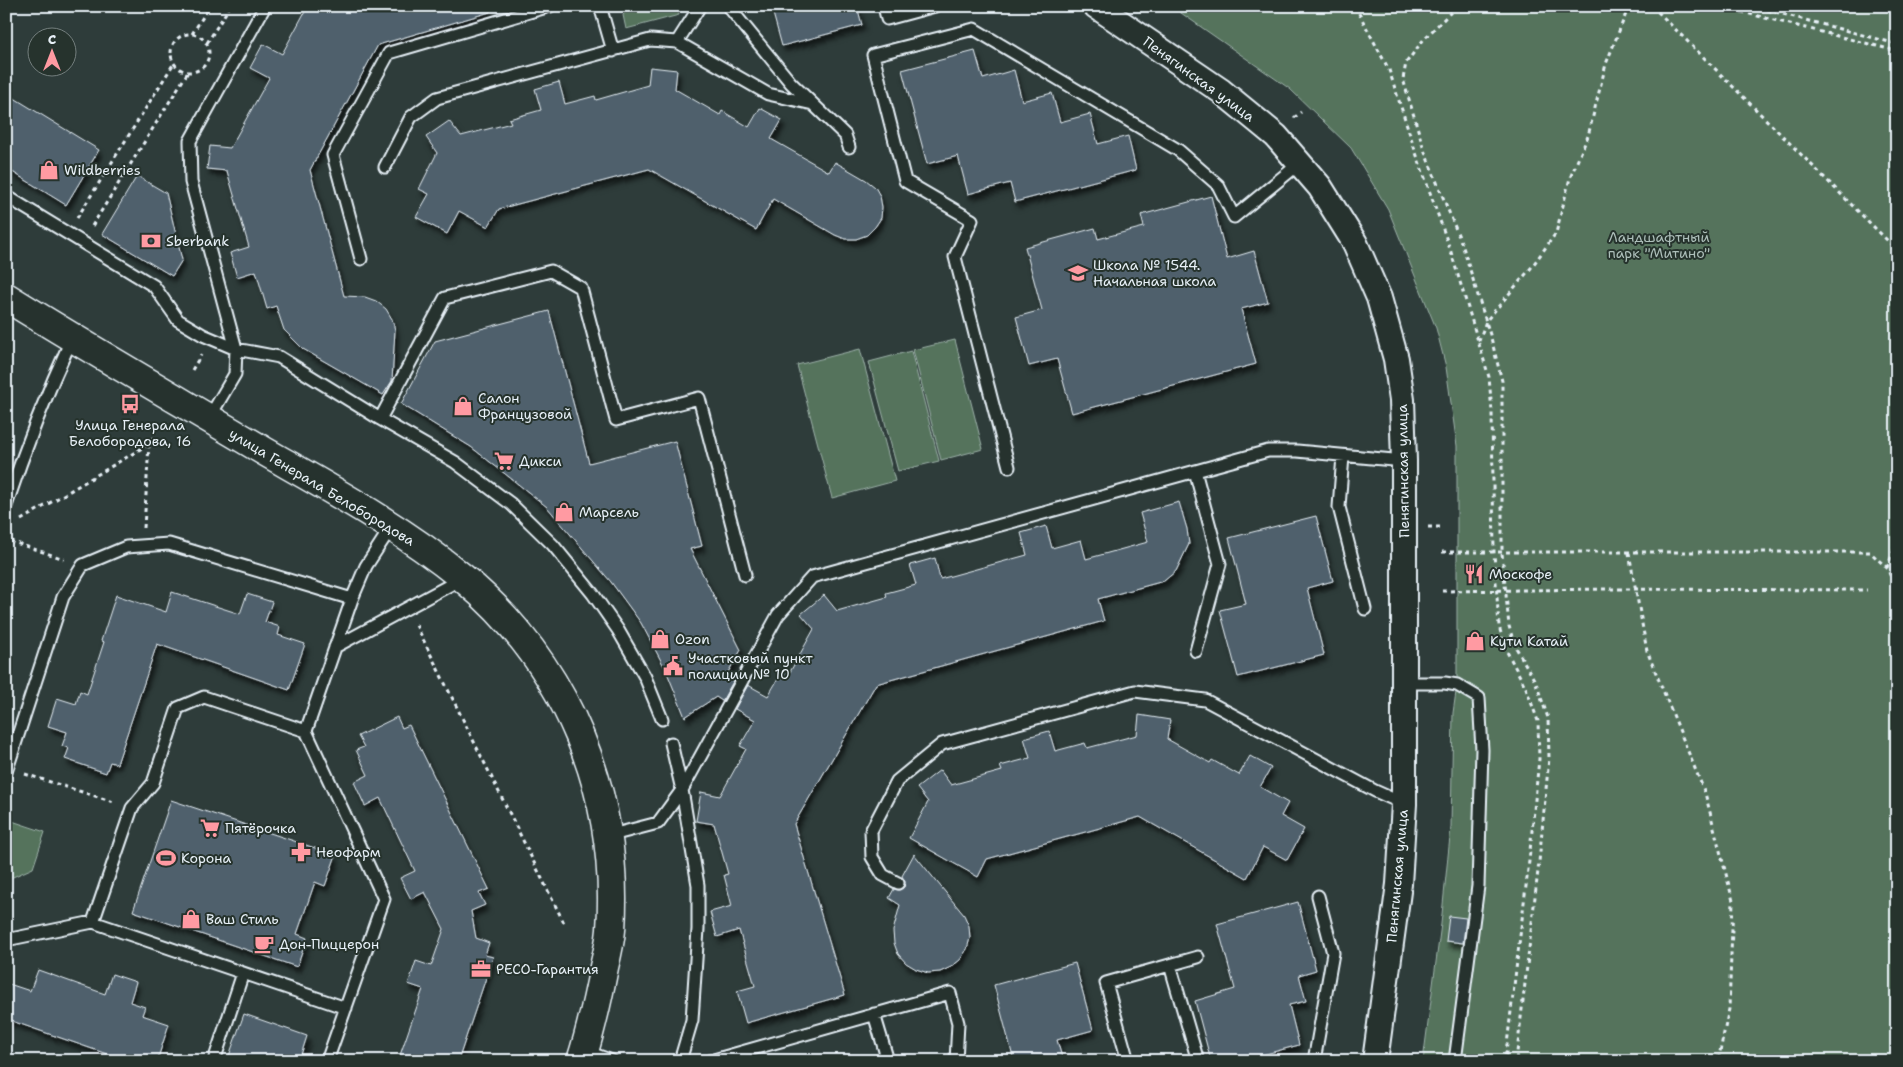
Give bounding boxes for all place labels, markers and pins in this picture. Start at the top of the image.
shop icon: Wildberries [38,159,60,181]
place label: Wildberries [64,161,141,179]
bank icon: Sberbank [140,230,162,252]
place label: Sberbank [166,232,229,250]
place label: Школа № 1544. Начальная школа [1093,256,1217,290]
school or university icon: Школа № 1544. Начальная школа [1067,262,1089,284]
place label: Салон Французовой [478,389,572,423]
bus stop icon: Улица Генерала Белобородова, 16 [119,393,141,415]
shop icon: Салон Французовой [452,395,474,417]
place label: Улица Генерала Белобородова, 16 [69,416,191,450]
supermarket icon: Дикси [493,450,515,472]
place label: Дикси [519,452,562,470]
shop icon: Марсель [553,501,575,523]
place label: Марсель [579,503,639,521]
restaurant icon: Москофе [1463,563,1485,585]
place label: Москофе [1489,565,1552,583]
shop icon: Ozon [649,628,671,650]
place label: Ozon [675,630,710,648]
shop icon: Кути Катай [1464,630,1486,652]
place label: Кути Катай [1490,632,1568,650]
place label: Участковый пункт полиции № 10 [688,649,813,683]
public building icon: Участковый пункт полиции № 10 [662,655,684,677]
supermarket icon: Пятёрочка [199,817,221,839]
place label: Пятёрочка [225,819,296,837]
pharmacy icon: Неофарм [290,841,312,863]
place label: Неофарм [316,843,381,861]
sports icon: Корона [155,847,177,869]
place label: Корона [181,849,231,867]
shop icon: Ваш Стиль [180,908,202,930]
place label: Ваш Стиль [206,910,279,928]
cafe icon: Дон-Пиццерон [253,933,275,955]
place label: Дон-Пиццерон [279,935,379,953]
office icon: РЕСО-Гарантия [470,958,492,980]
place label: РЕСО-Гарантия [496,960,599,978]

